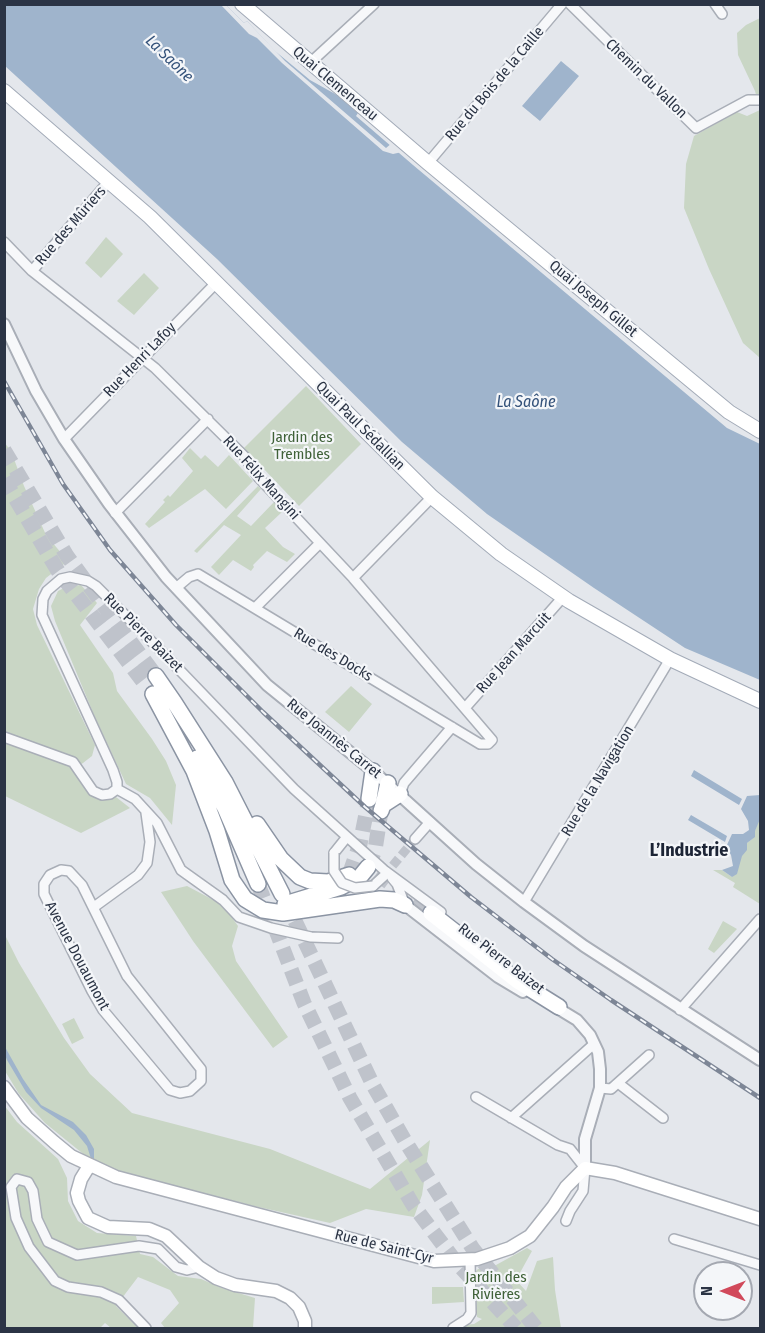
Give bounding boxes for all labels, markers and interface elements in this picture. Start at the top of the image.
street label: Rue du Bois de la Caille [442,23,548,145]
water label: La Saône [141,32,197,86]
street label: Chemin du Vallon [601,35,691,123]
street label: Quai Clemenceau [289,43,381,125]
street label: Rue des Mûriers [32,183,110,269]
street label: Quai Joseph Gillet [545,257,641,341]
street label: Rue Henri Lafoy [100,319,180,401]
street label: Quai Paul Sédallian [312,378,408,474]
water label: La Saône [496,393,556,413]
park label: Jardin des Trembles [271,429,333,464]
street label: Rue Félix Mangini [219,432,303,524]
street label: Rue Pierre Baizet [100,590,186,676]
street label: Rue Jean Marcuit [473,609,555,697]
street label: Rue des Docks [290,624,376,686]
street label: Rue Joannès Carret [283,695,385,783]
street label: Rue de la Navigation [558,722,638,840]
district label: L’Industrie [650,840,728,862]
street label: Avenue Douaumont [41,899,113,1013]
street label: Rue Pierre Baizet [454,920,548,998]
street label: Rue de Saint-Cyr [333,1226,435,1268]
north arrow [693,1261,753,1321]
park label: Jardin des Rivières [465,1269,527,1304]
text: N [697,1286,716,1296]

